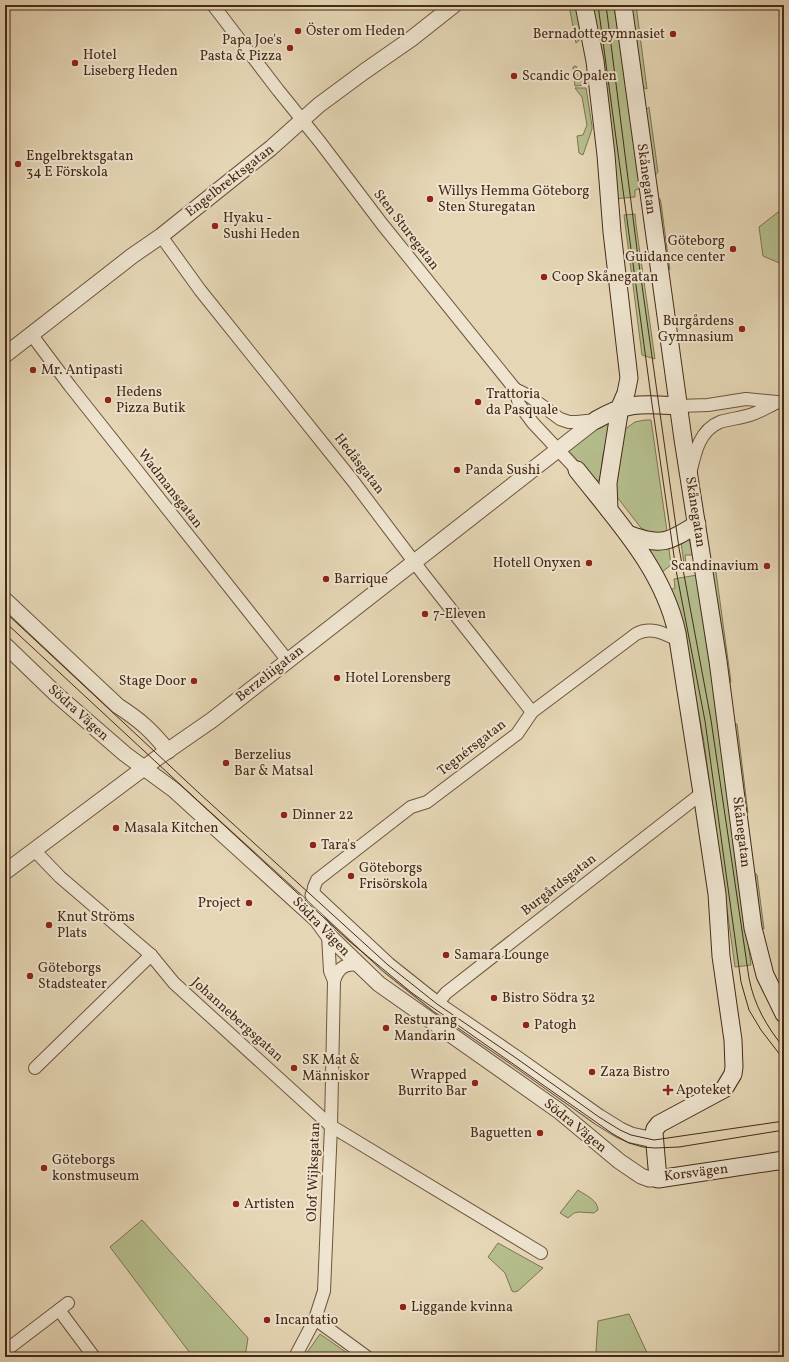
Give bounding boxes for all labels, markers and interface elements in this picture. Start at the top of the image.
place label: Öster om Heden [306,22,405,41]
place label: Bernadottegymnasiet [533,25,665,44]
marker: Öster om Heden [293,26,303,36]
marker: Bernadottegymnasiet [668,29,678,39]
place label: Papa Joe's Pasta & Pizza [200,31,282,66]
marker: Papa Joe's Pasta & Pizza [285,43,295,53]
place label: Hotel Liseberg Heden [83,46,178,81]
marker: Hotel Liseberg Heden [70,58,80,68]
place label: Scandic Opalen [522,67,617,86]
marker: Scandic Opalen [509,71,519,81]
street label: Engelbrektsgatan [182,140,278,222]
street label: Skånegatan [632,142,660,216]
place label: Engelbrektsgatan 34 E Förskola [26,147,134,182]
marker: Engelbrektsgatan 34 E Förskola [13,159,23,169]
place label: Willys Hemma Göteborg Sten Sturegatan [438,182,590,217]
street label: Sten Sturegatan [369,186,443,274]
marker: Willys Hemma Göteborg Sten Sturegatan [425,194,435,204]
place label: Hyaku - Sushi Heden [223,209,300,244]
marker: Hyaku - Sushi Heden [210,221,220,231]
place label: Göteborg Guidance center [625,232,725,267]
marker: Göteborg Guidance center [728,244,738,254]
place label: Coop Skånegatan [552,268,658,287]
marker: Coop Skånegatan [539,272,549,282]
place label: Burgårdens Gymnasium [658,312,734,347]
marker: Burgårdens Gymnasium [737,324,747,334]
place label: Mr. Antipasti [41,361,123,380]
marker: Mr. Antipasti [28,365,38,375]
place label: Hedens Pizza Butik [116,383,186,418]
place label: Trattoria da Pasquale [486,385,558,420]
marker: Hedens Pizza Butik [103,395,113,405]
marker: Trattoria da Pasquale [473,397,483,407]
street label: Hedåsgatan [329,430,389,498]
street label: Wadmansgatan [133,445,207,533]
place label: Panda Sushi [465,461,540,480]
marker: Panda Sushi [452,465,462,475]
street label: Skånegatan [680,475,710,549]
place label: Hotell Onyxen [493,554,581,573]
place label: Scandinavium [671,557,759,576]
marker: Hotell Onyxen [584,558,594,568]
marker: Scandinavium [762,561,772,571]
place label: Barrique [334,570,388,589]
marker: Barrique [321,574,331,584]
place label: 7-Eleven [433,605,486,624]
marker: 7-Eleven [420,609,430,619]
street label: Berzeliigatan [232,641,308,707]
place label: Hotel Lorensberg [345,669,451,688]
place label: Stage Door [119,672,186,691]
marker: Hotel Lorensberg [332,673,342,683]
marker: Stage Door [189,676,199,686]
street label: Södra Vägen [43,680,113,746]
street label: Tegnérsgatan [434,715,510,781]
place label: Berzelius Bar & Matsal [234,746,313,781]
marker: Berzelius Bar & Matsal [221,758,231,768]
street label: Skånegatan [727,795,755,869]
place label: Dinner 22 [292,806,354,825]
marker: Dinner 22 [279,810,289,820]
place label: Masala Kitchen [124,819,219,838]
marker: Masala Kitchen [111,823,121,833]
place label: Tara's [321,836,356,855]
marker: Tara's [308,840,318,850]
street label: Burgårdsgatan [517,850,601,920]
place label: Göteborgs Frisörskola [359,859,428,894]
marker: Göteborgs Frisörskola [346,871,356,881]
street label: Södra Vägen [288,893,354,961]
place label: Project [198,894,241,913]
marker: Project [244,898,254,908]
place label: Knut Ströms Plats [57,908,135,943]
marker: Knut Ströms Plats [44,920,54,930]
place label: Samara Lounge [454,946,549,965]
marker: Samara Lounge [441,950,451,960]
place label: Göteborgs Stadsteater [38,959,107,994]
marker: Göteborgs Stadsteater [25,971,35,981]
street label: Johannebergsgatan [187,973,287,1067]
place label: Bistro Södra 32 [502,989,595,1008]
marker: Bistro Södra 32 [489,993,499,1003]
place label: Resturang Mandarin [394,1011,457,1046]
place label: Patogh [534,1016,577,1035]
marker: Patogh [521,1020,531,1030]
marker: Resturang Mandarin [381,1023,391,1033]
place label: SK Mat & Människor [302,1051,370,1086]
marker: SK Mat & Människor [289,1063,299,1073]
place label: Zaza Bistro [600,1063,670,1082]
place label: Wrapped Burrito Bar [398,1066,467,1101]
marker: Zaza Bistro [587,1067,597,1077]
marker: Wrapped Burrito Bar [470,1078,480,1088]
place label: Apoteket [676,1081,731,1100]
marker: Apoteket [663,1085,673,1095]
street label: Södra Vägen [539,1095,611,1157]
street label: Olof Wijksgatan [303,1122,325,1222]
place label: Baguetten [470,1124,532,1143]
marker: Baguetten [535,1128,545,1138]
place label: Göteborgs konstmuseum [52,1151,139,1186]
street label: Korsvägen [663,1160,729,1186]
marker: Göteborgs konstmuseum [39,1163,49,1173]
place label: Artisten [244,1195,295,1214]
marker: Artisten [231,1199,241,1209]
place label: Liggande kvinna [411,1298,513,1317]
marker: Liggande kvinna [398,1302,408,1312]
place label: Incantatio [275,1311,338,1330]
marker: Incantatio [262,1315,272,1325]

